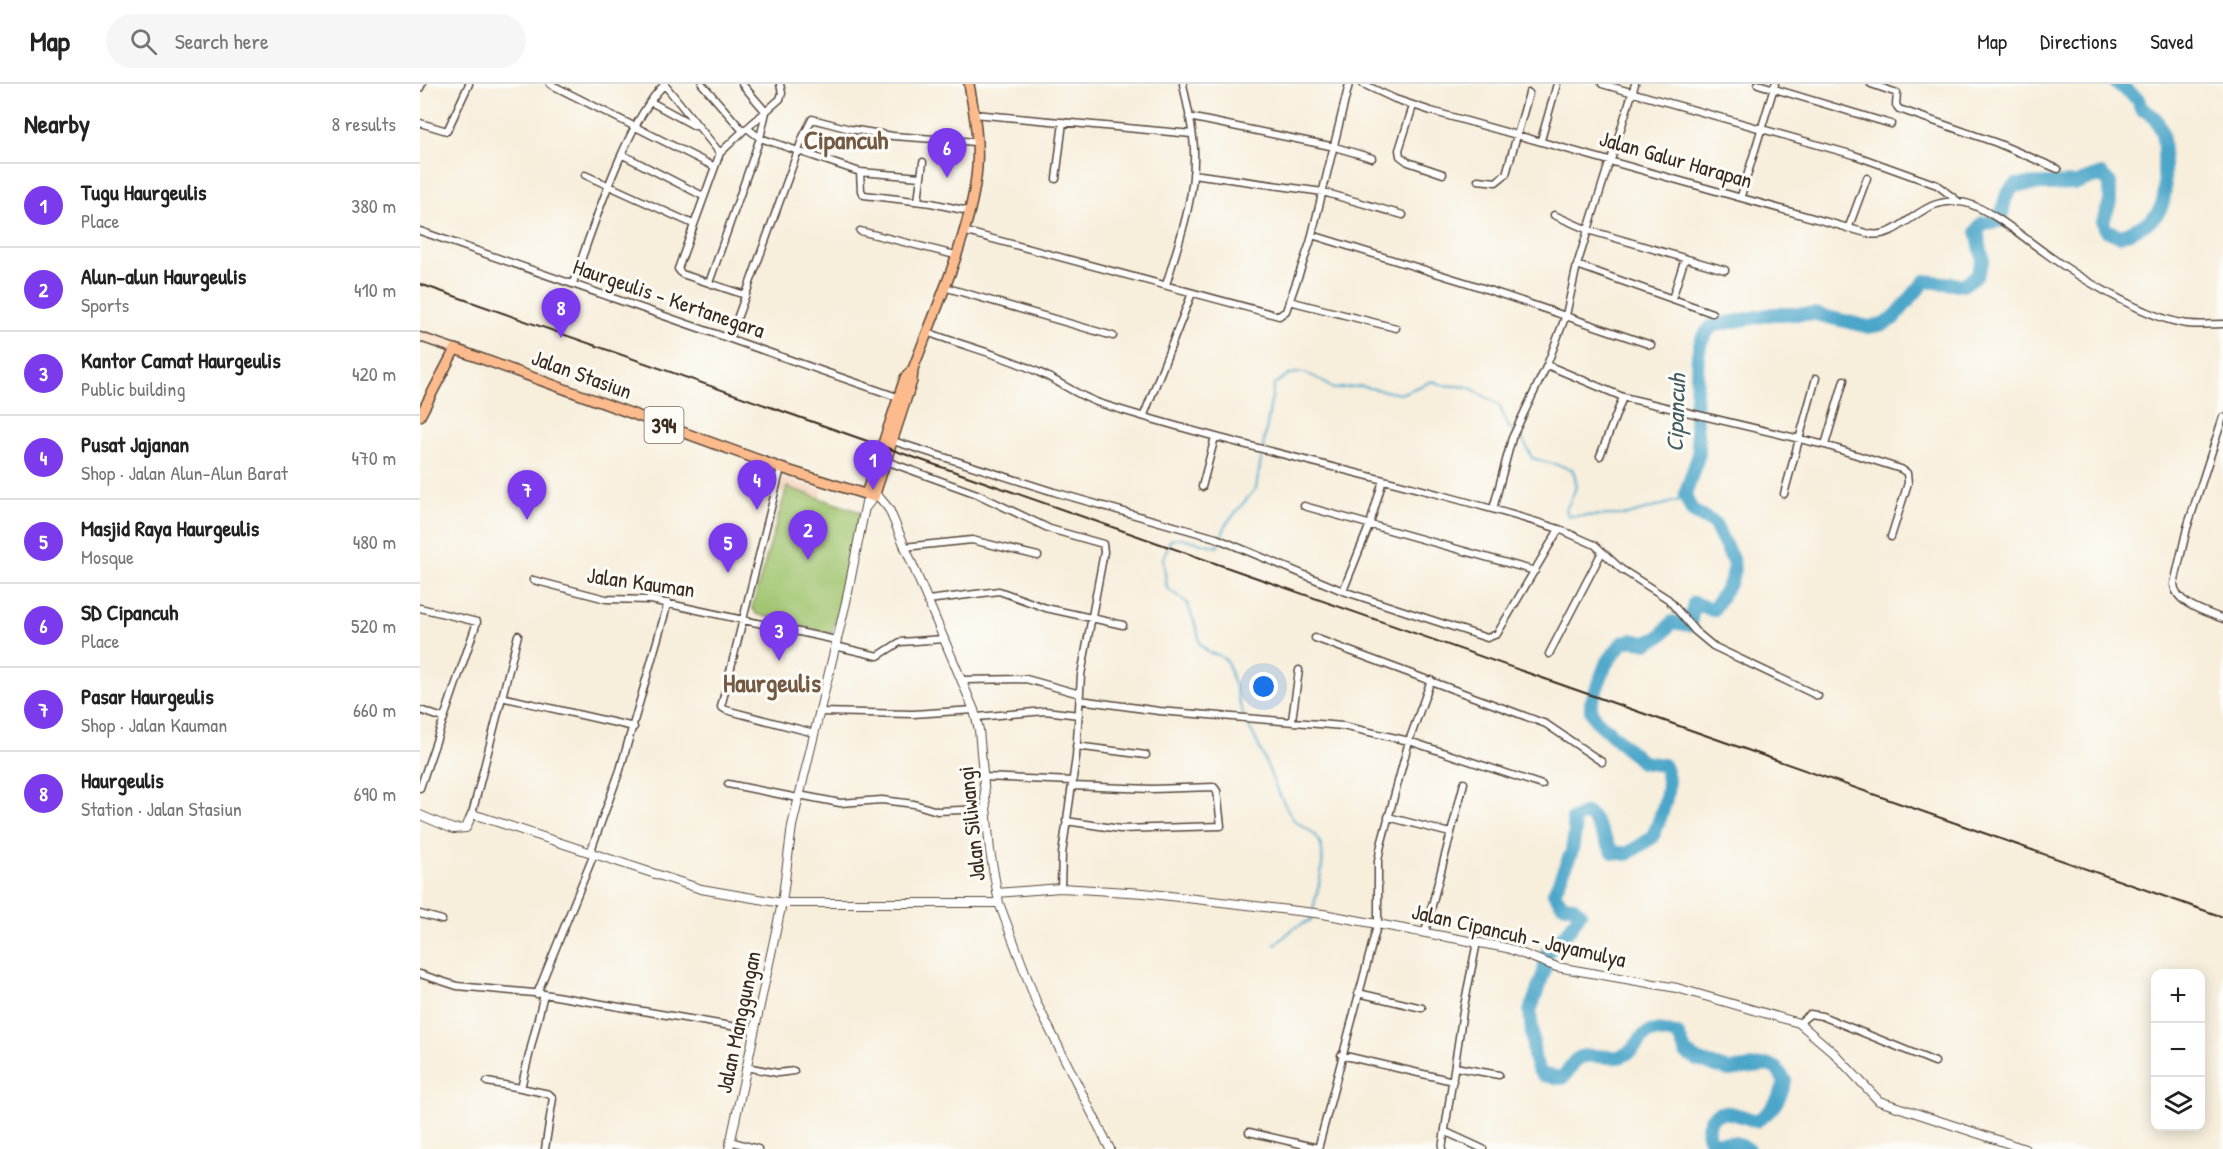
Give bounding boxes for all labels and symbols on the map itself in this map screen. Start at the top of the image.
district label: Cipancuh [804,122,888,158]
street label: Jalan Galur Harapan [1596,123,1756,195]
pin: 6 [928,128,966,178]
street label: Haurgeulis - Kertanegara [569,251,769,345]
pin: 8 [542,288,580,338]
street label: Jalan Stasiun [528,342,636,406]
water label: Cipancuh [1658,372,1693,453]
road number: 394 [644,407,684,443]
pin: 1 [854,440,892,490]
pin: 4 [738,460,776,510]
pin: 7 [508,470,546,520]
pin: 2 [788,510,828,560]
pin: 5 [708,524,748,573]
street label: Jalan Kauman [585,560,697,604]
pin: 3 [760,612,798,661]
district label: Haurgeulis [723,665,821,701]
your location [1249,672,1278,701]
street label: Jalan Siliwangi [950,765,992,883]
street label: Jalan Cipancuh - Jayamulya [1409,896,1629,974]
street label: Jalan Manggungan [708,948,768,1096]

